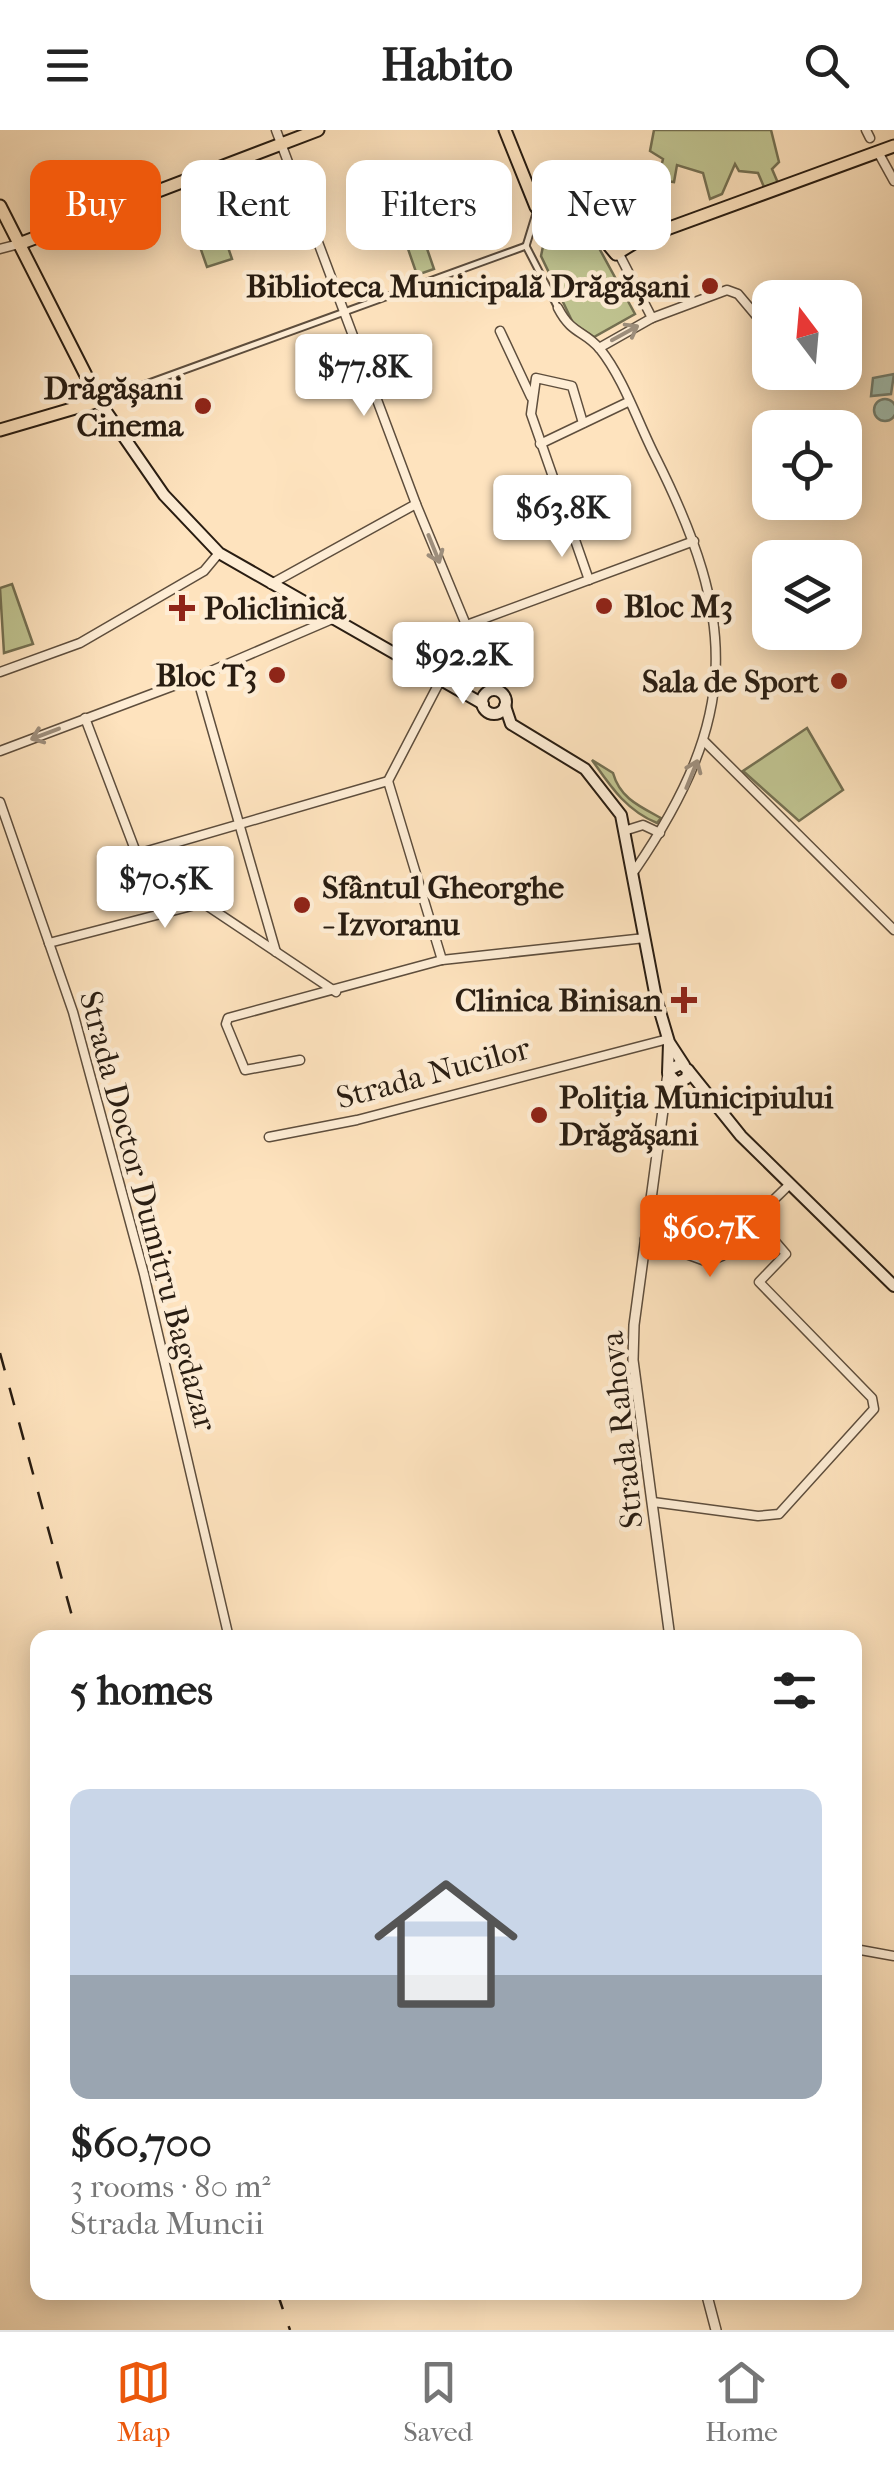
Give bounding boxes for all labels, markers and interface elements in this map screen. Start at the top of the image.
icon: menu [40,38,95,93]
icon: search [799,38,854,93]
text: Habito [381,39,513,92]
chip: Buy [30,160,161,250]
chip: Rent [181,160,326,250]
chip: Filters [346,160,512,250]
chip: New [532,160,671,250]
place label: Biblioteca Municipală Drăgășani [246,268,691,306]
marker: Biblioteca Municipală Drăgășani [699,275,721,297]
north arrow [752,280,862,390]
map controls [752,280,862,650]
one-way arrow [610,322,639,342]
pin: $77.8K [283,334,445,419]
text: $77.8K [317,348,411,385]
place label: Drăgășani Cinema [44,370,184,444]
marker: Drăgășani Cinema [192,395,214,417]
button: locate [752,410,862,520]
pin: $63.8K [481,475,643,560]
text: $63.8K [515,489,609,526]
one-way arrow [426,533,444,563]
button: layers [752,540,862,650]
place label: Bloc M3 [624,588,733,625]
place label: Policlinică [204,590,347,627]
marker: Policlinică [169,595,195,621]
marker: Bloc M3 [593,595,615,617]
pin: $92.2K [382,622,544,707]
text: $92.2K [415,636,511,673]
place label: Bloc T3 [156,657,257,694]
place label: Sala de Sport [642,663,820,700]
marker: Bloc T3 [266,664,288,686]
marker: Sala de Sport [828,670,850,692]
one-way arrow [30,726,60,744]
one-way arrow [684,759,702,790]
pin: $70.5K [84,846,246,931]
text: $70.5K [119,860,211,897]
place label: Sfântul Gheorghe - Izvoranu [322,869,564,943]
marker: Sfântul Gheorghe - Izvoranu [291,894,313,916]
place label: Clinica Binisan [455,982,662,1019]
street label: Strada Doctor Dumitru Bagdazar [71,987,225,1435]
marker: Clinica Binisan [671,987,697,1013]
street label: Strada Nucilor [332,1029,534,1117]
place label: Poliția Municipiului Drăgășani [559,1079,834,1154]
marker: Poliția Municipiului Drăgășani [528,1104,550,1126]
pin: $60.7K [629,1195,791,1280]
text: $60.7K [662,1209,758,1246]
street label: Strada Rahova [593,1328,651,1530]
icon: filters [767,1663,822,1718]
text: 5 homes [70,1666,213,1715]
icon: home [356,1854,536,2034]
text: $60,700 [70,2119,212,2168]
text: 3 rooms · 80 m² [70,2168,271,2205]
text: Strada Muncii [70,2205,264,2242]
tab: Map [116,2355,171,2448]
tab: Saved [403,2355,473,2448]
tab: Home [705,2355,778,2448]

